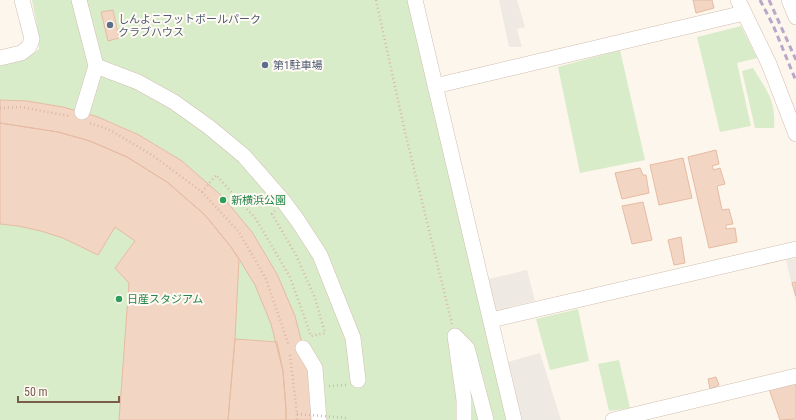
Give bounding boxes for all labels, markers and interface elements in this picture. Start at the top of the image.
place label: しんよこフットボールパーク クラブハウス [118,13,261,39]
marker: しんよこフットボールパーク クラブハウス [105,20,115,30]
place label: 第1駐車場 [273,59,322,72]
marker: 第1駐車場 [260,60,270,70]
place label: 新横浜公園 [231,194,286,207]
marker: 新横浜公園 [218,195,228,205]
place label: 日産スタジアム [127,293,203,306]
marker: 日産スタジアム [114,294,124,304]
scale bar [18,378,119,404]
text: 50 m [24,385,48,399]

